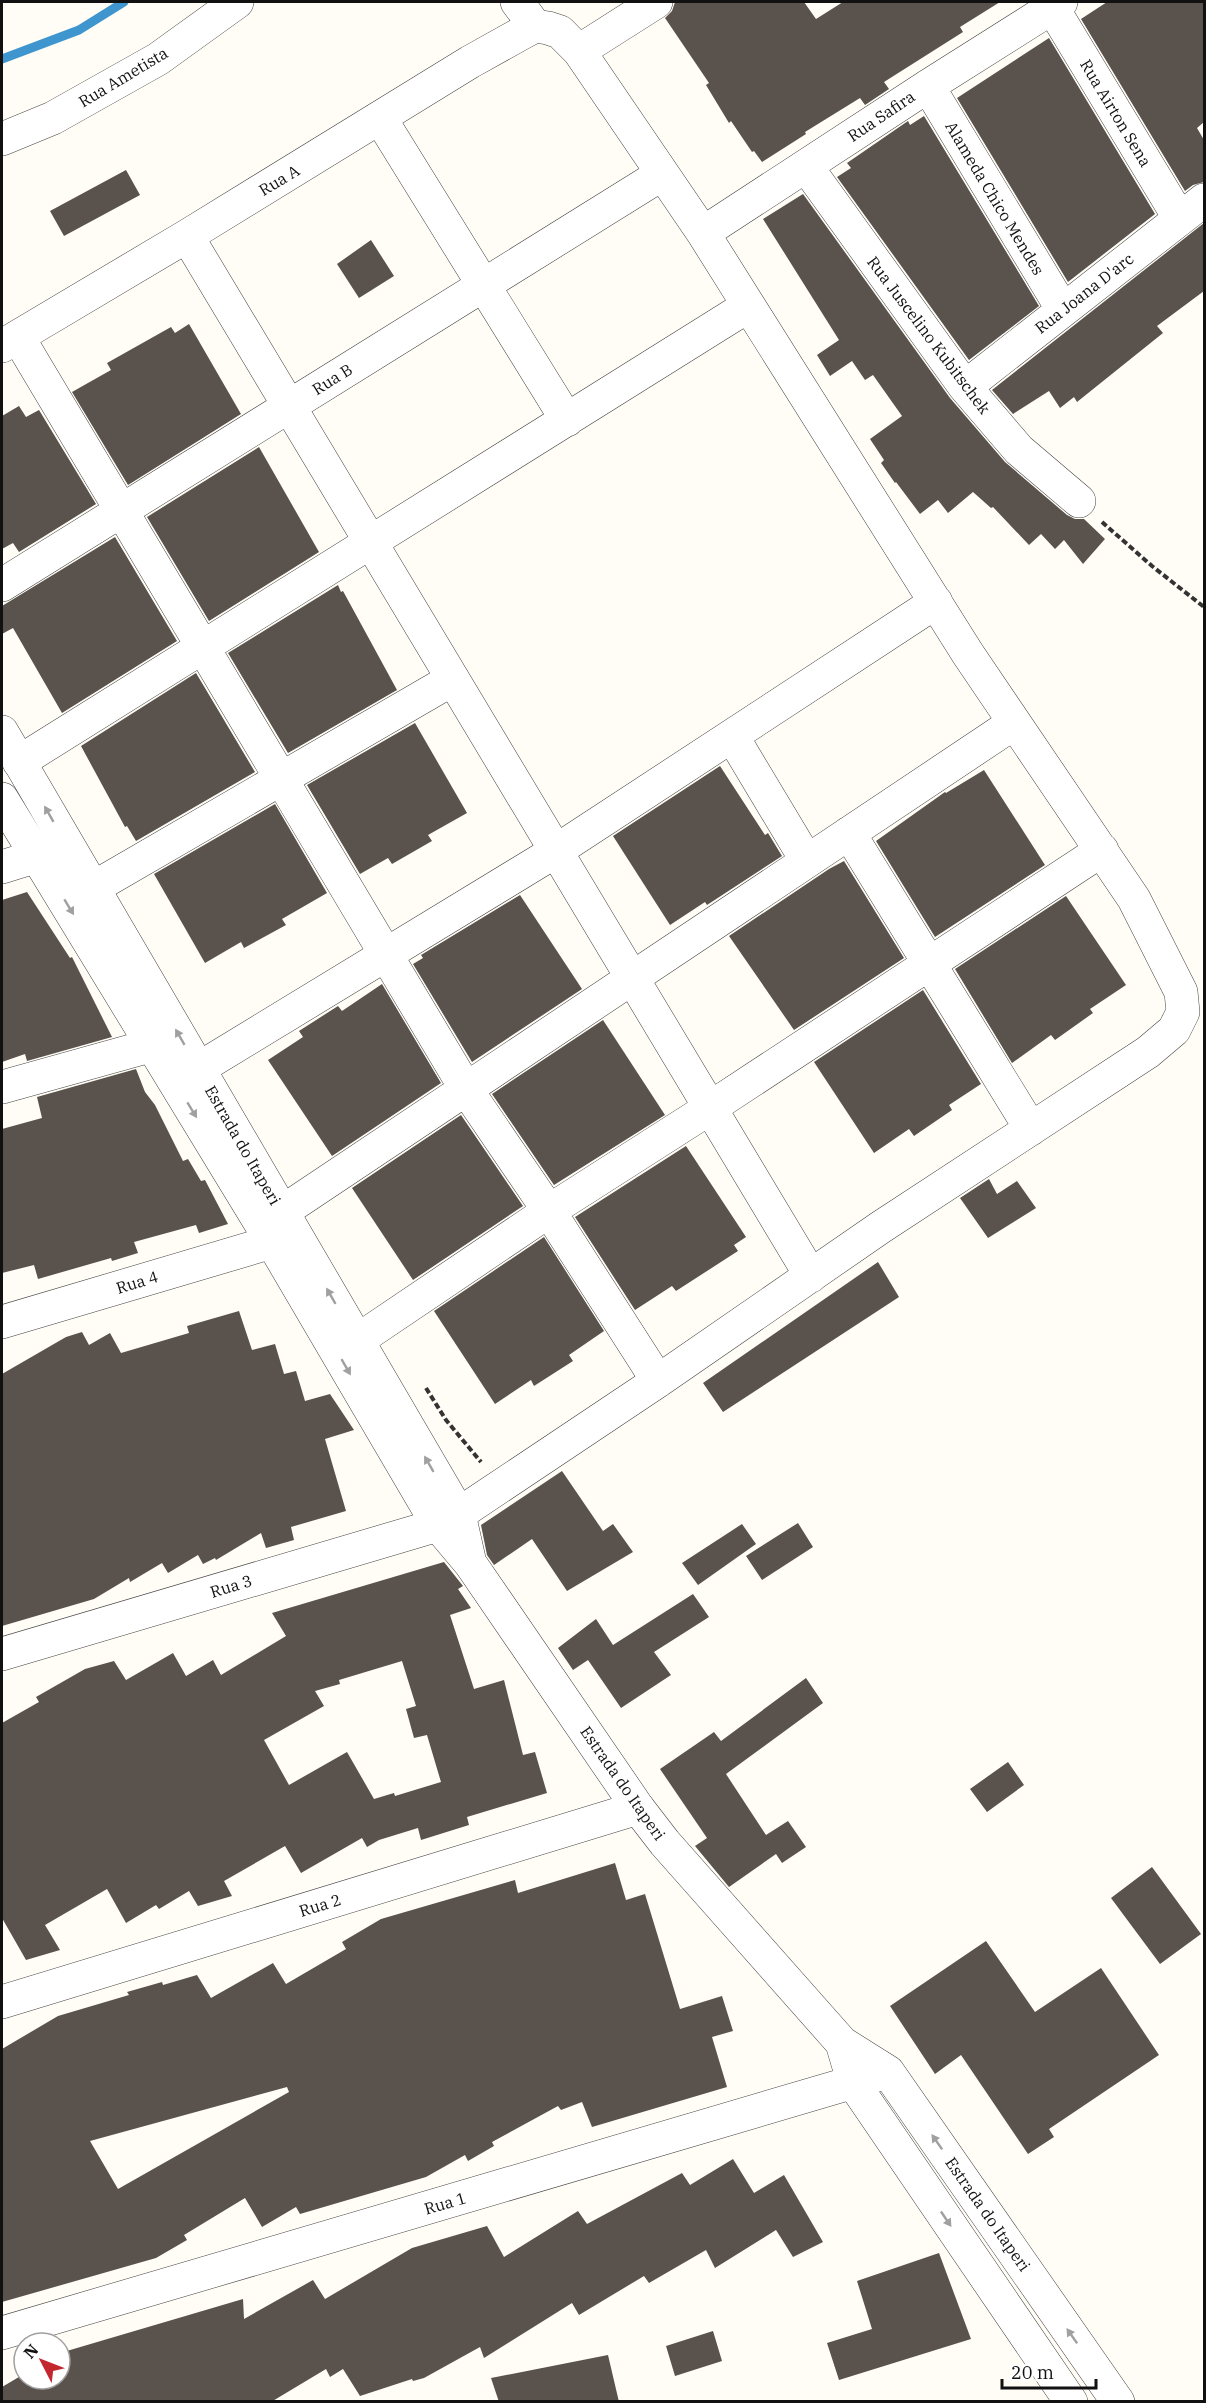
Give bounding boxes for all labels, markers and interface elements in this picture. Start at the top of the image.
street label: Rua Ametista [75,42,171,111]
street label: Rua Airton Sena [1076,56,1156,171]
street label: Rua Safira [843,86,919,146]
street label: Alameda Chico Mendes [941,118,1049,278]
street label: Rua A [255,160,303,200]
street label: Rua Joana D'arc [1031,248,1137,338]
street label: Rua Juscelino Kubitschek [863,252,995,418]
street label: Rua B [308,359,356,399]
one-way arrow [44,806,55,822]
one-way arrow [63,899,74,915]
one-way arrow [174,1029,185,1045]
street label: Estrada do Itaperi [201,1082,285,1208]
one-way arrow [186,1102,197,1118]
street label: Rua 4 [114,1266,160,1298]
one-way arrow [327,1287,337,1304]
one-way arrow [340,1359,351,1375]
one-way arrow [424,1456,435,1472]
street label: Rua 3 [208,1570,254,1602]
street label: Estrada do Itaperi [576,1722,670,1844]
street label: Rua 2 [297,1889,343,1921]
one-way arrow [931,2134,943,2150]
street label: Estrada do Itaperi [941,2153,1035,2275]
street label: Rua 1 [422,2188,468,2218]
one-way arrow [940,2210,952,2226]
one-way arrow [1066,2329,1078,2345]
north arrow [12,2331,72,2391]
text: N [19,2340,43,2362]
scale bar [1002,2352,1096,2390]
text: 20 m [1011,2361,1054,2384]

